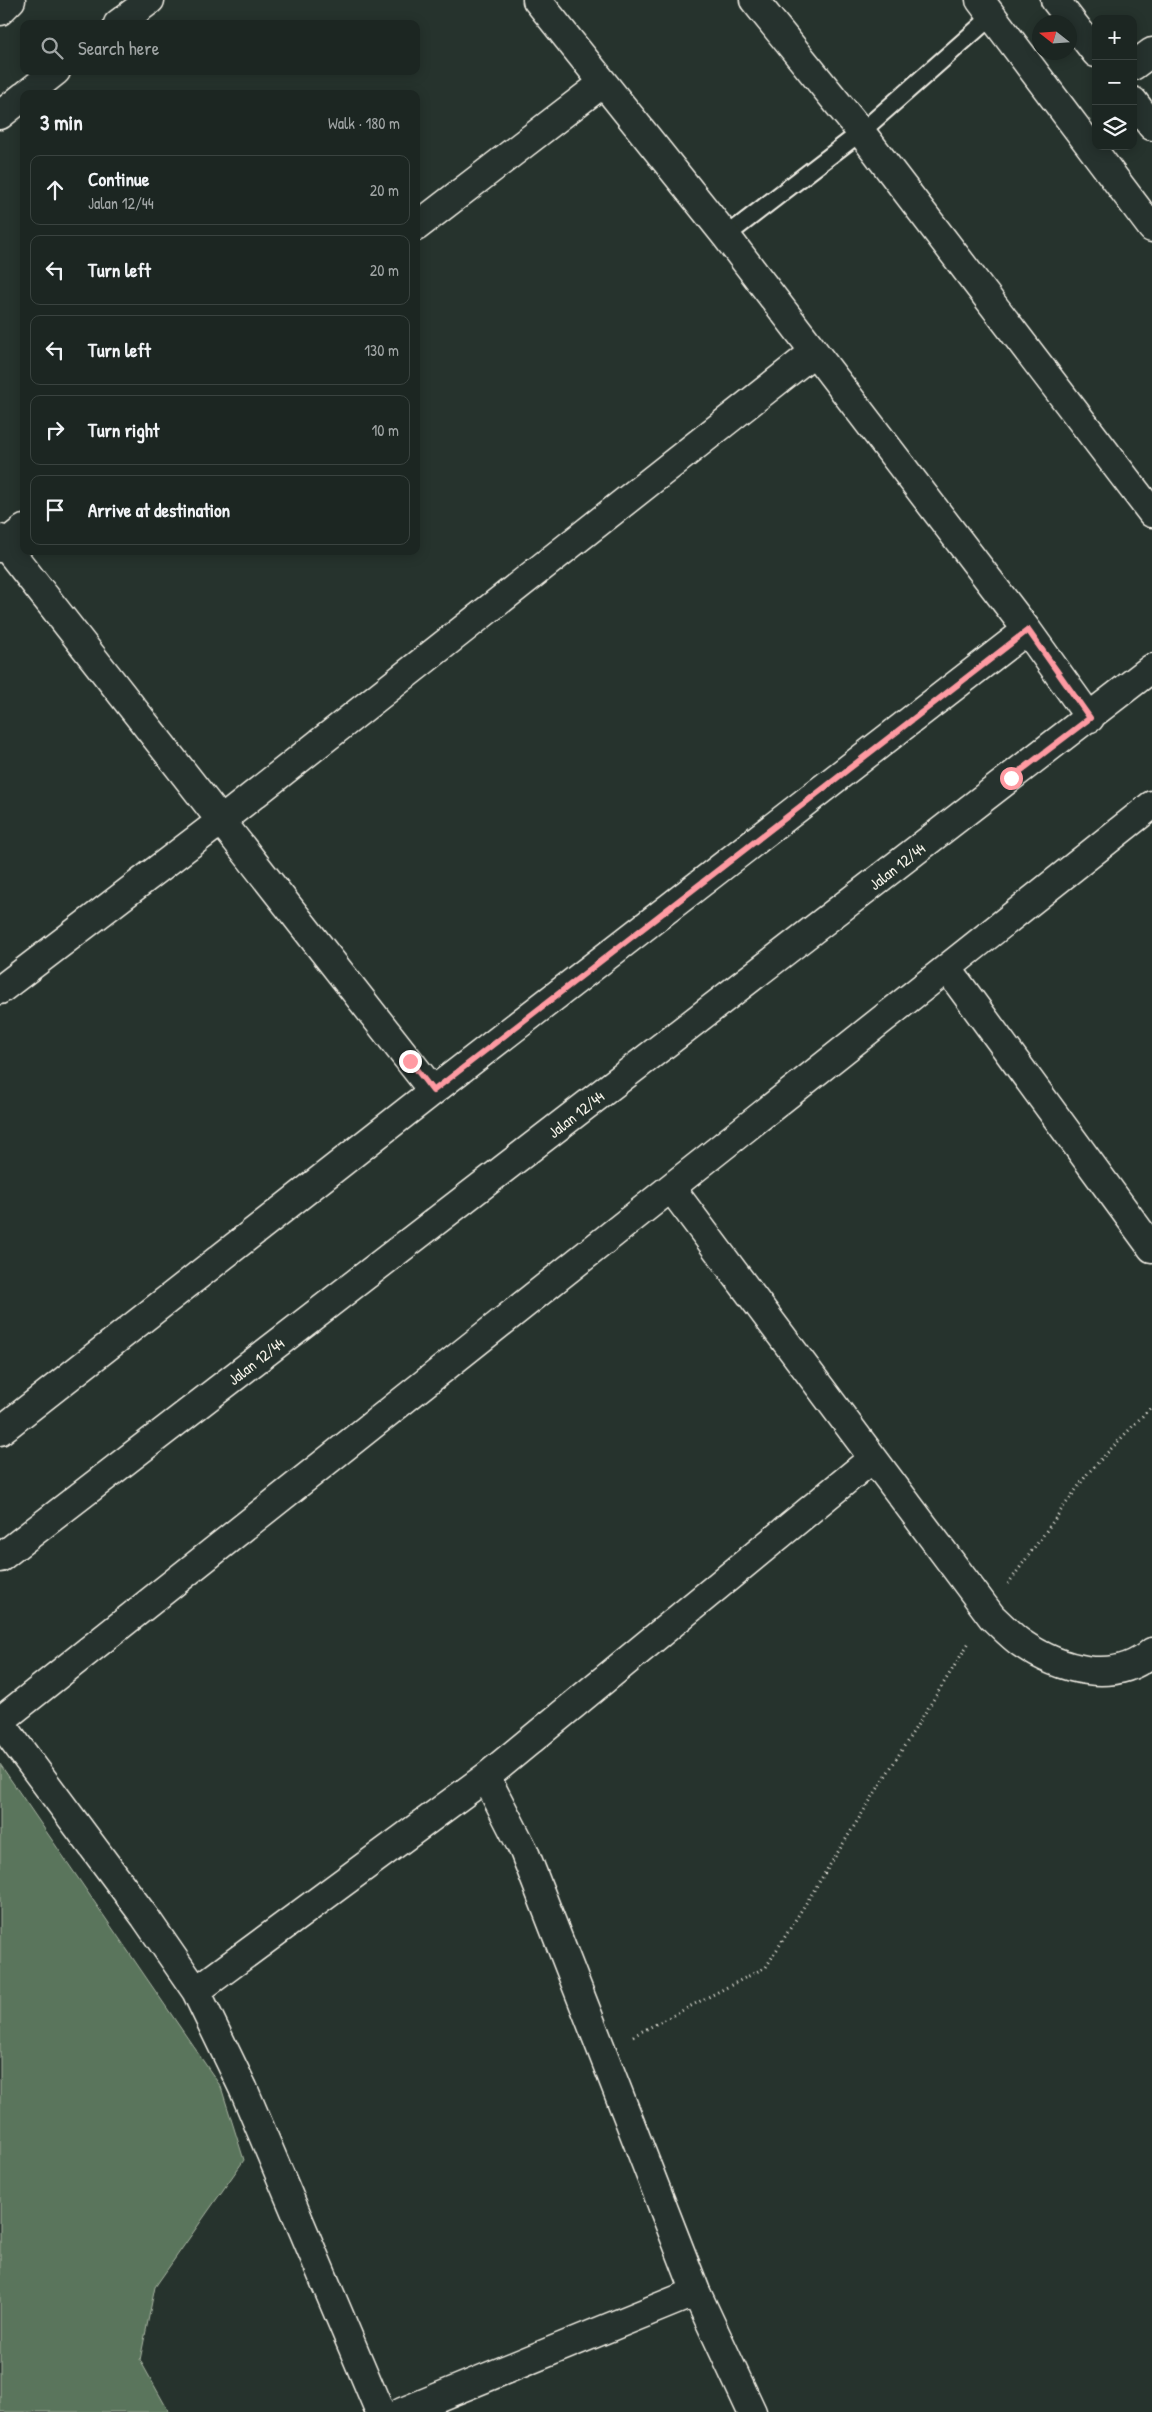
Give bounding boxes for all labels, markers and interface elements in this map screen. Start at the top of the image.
north arrow [1032,15,1077,60]
map controls [1092,15,1137,150]
button: + [1092,15,1137,60]
search box [20,20,420,75]
icon: search [38,34,66,62]
text: Search here [78,35,159,61]
button: − [1092,60,1137,105]
button: layers [1092,105,1137,150]
text: 3 min [40,108,83,137]
text: Walk · 180 m [328,112,400,134]
text: Continue [88,166,149,192]
icon: ahead [41,176,69,204]
text: 20 m [370,179,399,201]
text: Jalan 12/44 [88,192,154,214]
icon: left [41,256,69,284]
text: Turn left [88,257,151,283]
text: 20 m [370,259,399,281]
icon: left [41,336,69,364]
text: Turn left [88,337,151,363]
text: 130 m [364,339,399,361]
icon: right [41,416,69,444]
text: Turn right [88,417,159,443]
text: 10 m [371,419,399,441]
icon: arrive [41,496,69,524]
text: Arrive at destination [88,497,230,523]
route start [1000,767,1023,790]
street label: Jalan 12/44 [864,837,930,895]
route end [399,1050,422,1073]
street label: Jalan 12/44 [543,1085,609,1143]
street label: Jalan 12/44 [223,1332,289,1390]

